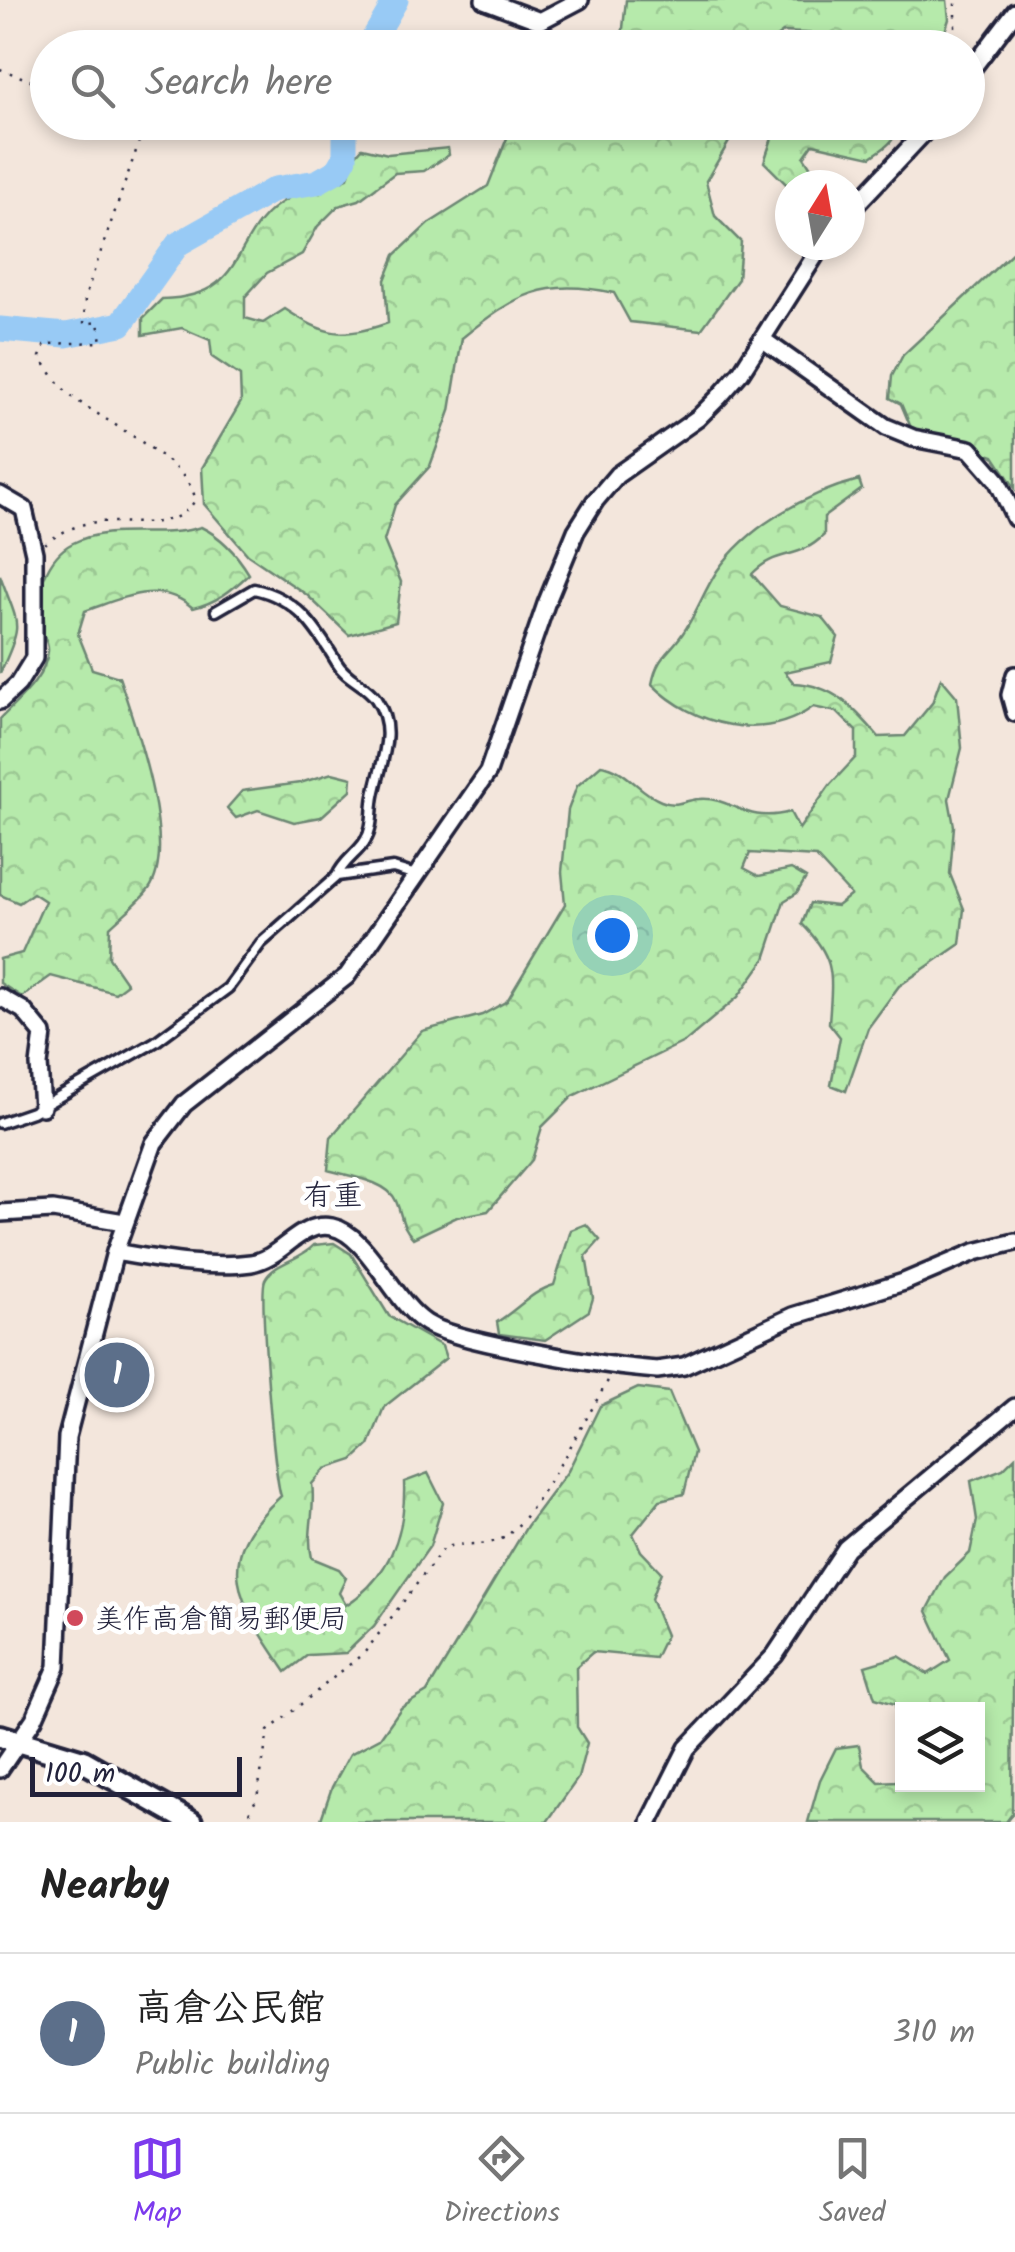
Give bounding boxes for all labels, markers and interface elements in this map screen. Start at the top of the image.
search box [30,30,985,140]
text: Search here [145,55,332,115]
icon: search [65,58,120,113]
north arrow [775,170,865,260]
your location [587,910,638,961]
district label: 有重 [303,1173,363,1221]
pin: 1 [84,1338,150,1412]
place label: 美作高倉簡易郵便局 [95,1598,347,1643]
marker: 美作高倉簡易郵便局 [64,1607,86,1629]
map controls [895,1702,985,1792]
button: layers [895,1702,985,1792]
scale bar [30,1752,242,1796]
text: 100 m [45,1752,115,1797]
text: Nearby [40,1854,169,1921]
text: 高倉公民館 [135,1980,325,2040]
text: 1 [68,2008,77,2059]
text: 310 m [892,2008,975,2059]
text: Public building [135,2040,331,2091]
tab: Map [130,2131,185,2236]
tab: Directions [444,2131,560,2236]
tab: Saved [819,2131,885,2236]

